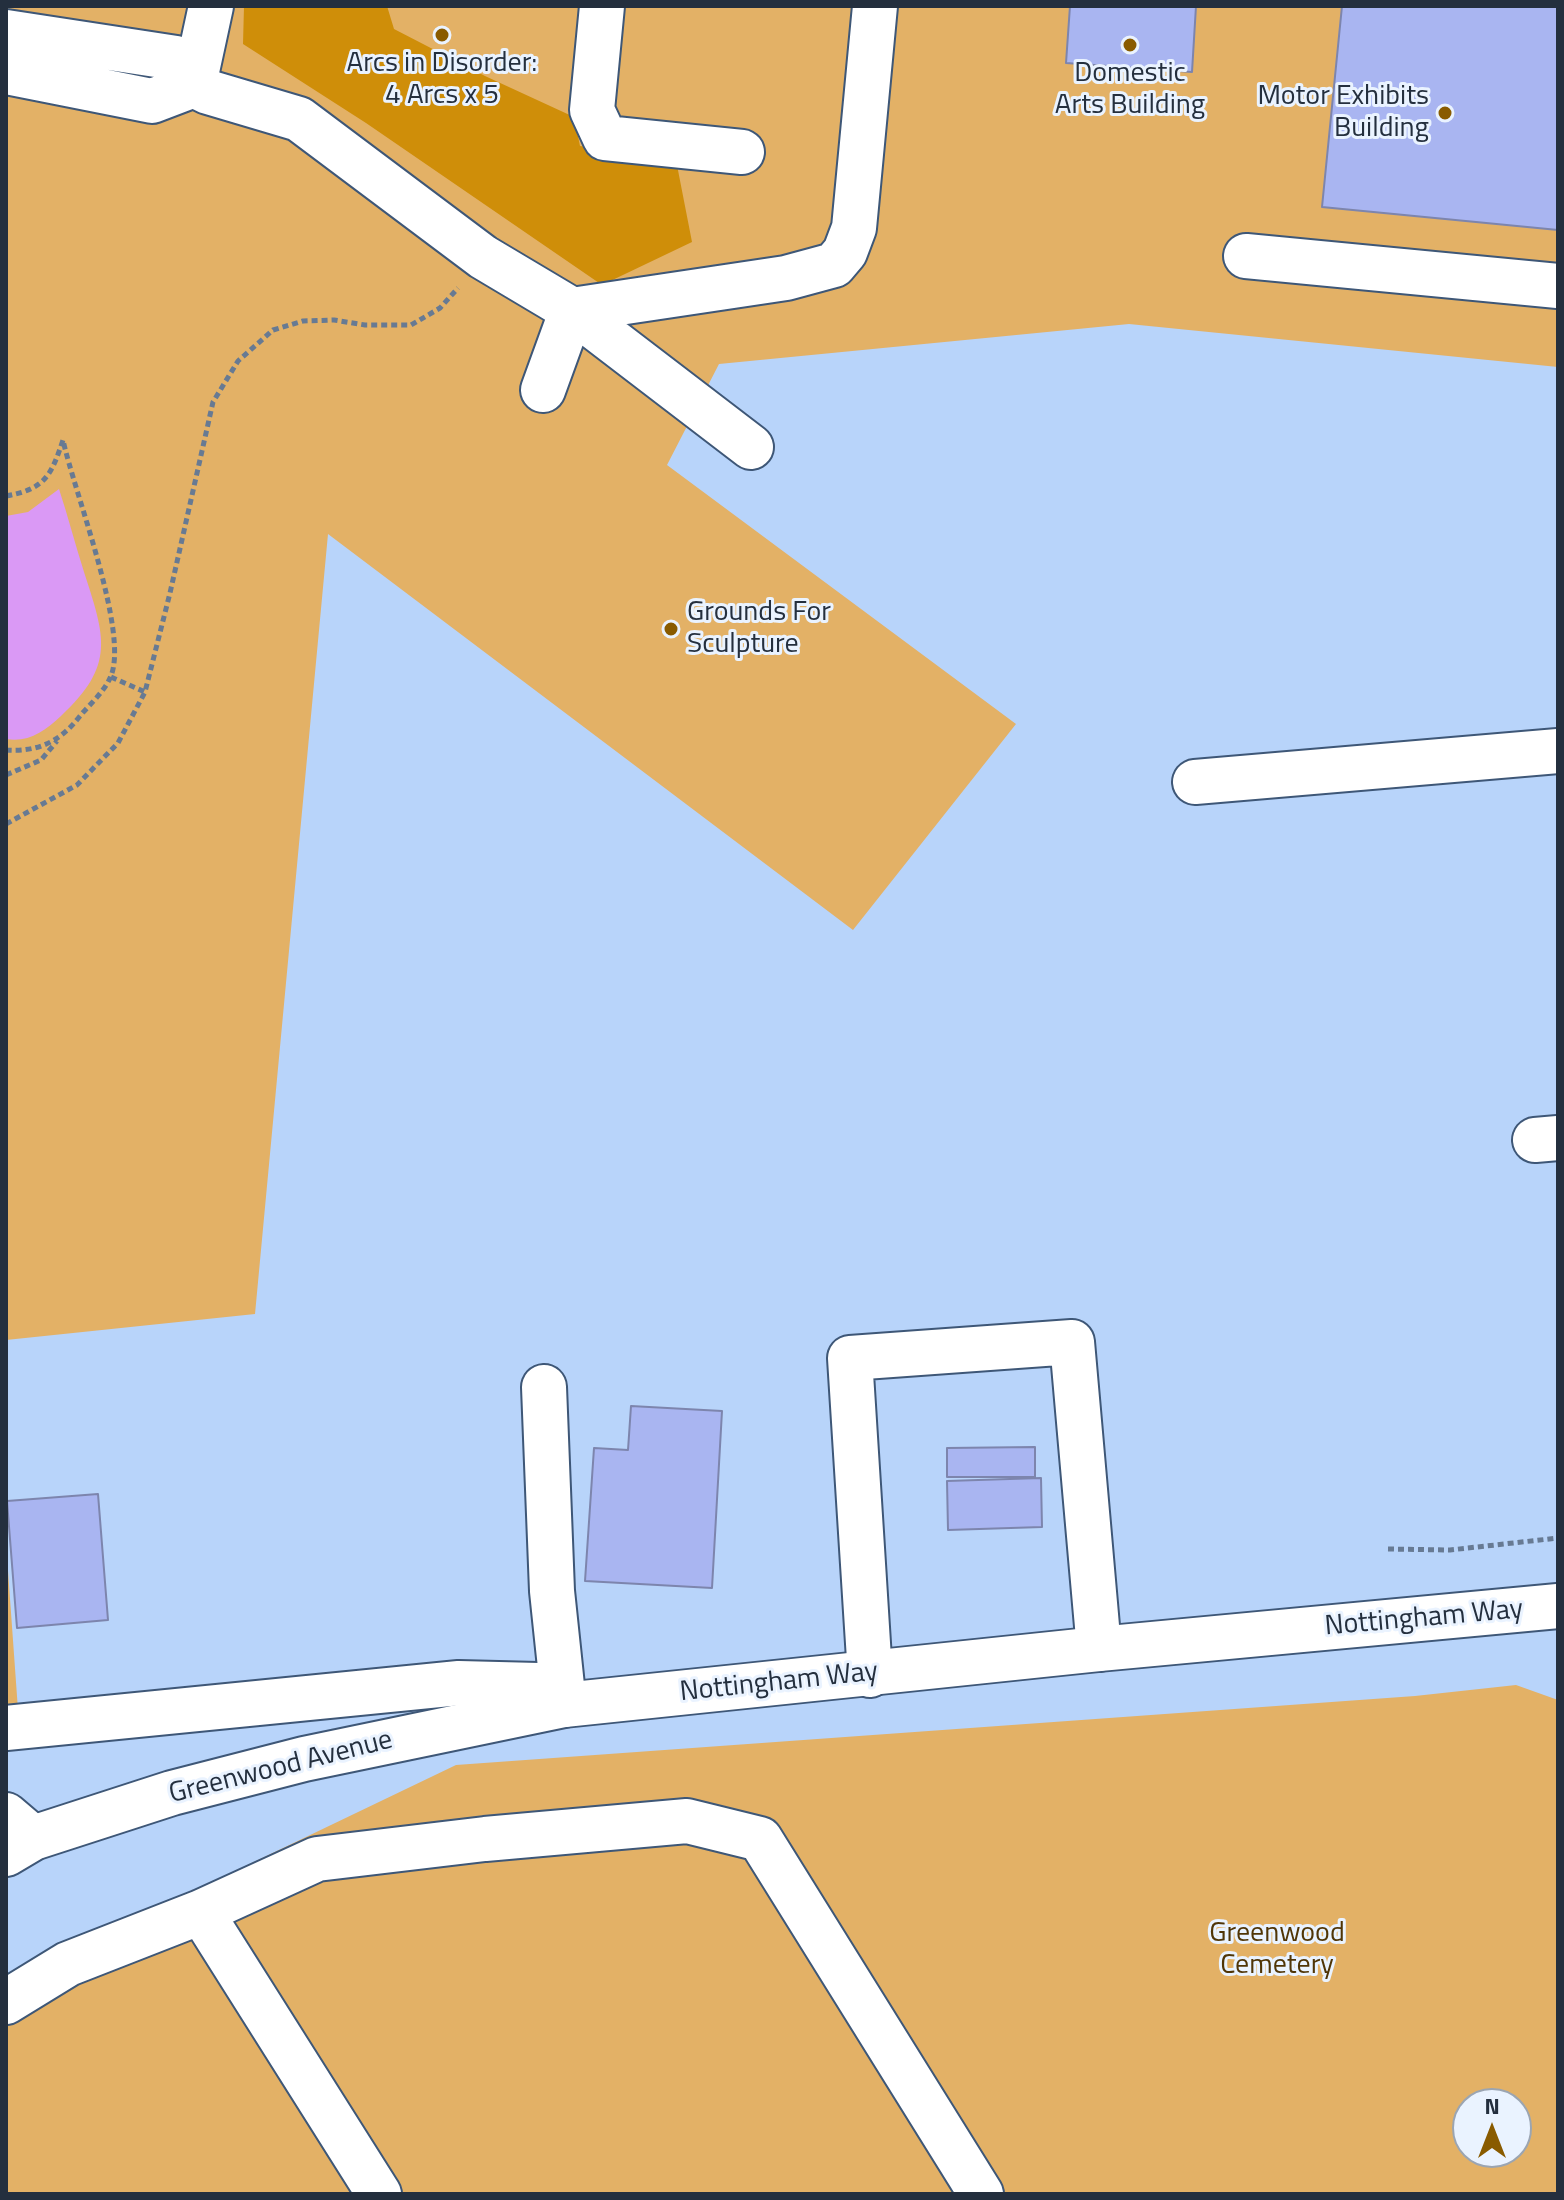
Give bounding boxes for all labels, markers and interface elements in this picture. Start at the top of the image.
marker: Arcs in Disorder: 4 Arcs x 5 [433,26,451,44]
marker: Domestic Arts Building [1121,36,1139,54]
place label: Arcs in Disorder: 4 Arcs x 5 [347,47,537,113]
place label: Domestic Arts Building [1055,57,1205,123]
place label: Motor Exhibits Building [1257,80,1429,146]
marker: Motor Exhibits Building [1436,104,1454,122]
place label: Grounds For Sculpture [687,596,831,662]
marker: Grounds For Sculpture [662,620,680,638]
street label: Nottingham Way [1323,1594,1525,1644]
street label: Nottingham Way [678,1656,880,1710]
street label: Greenwood Avenue [166,1724,396,1812]
park label: Greenwood Cemetery [1209,1917,1345,1983]
north arrow [1452,2088,1532,2168]
text: N [1484,2089,1500,2123]

